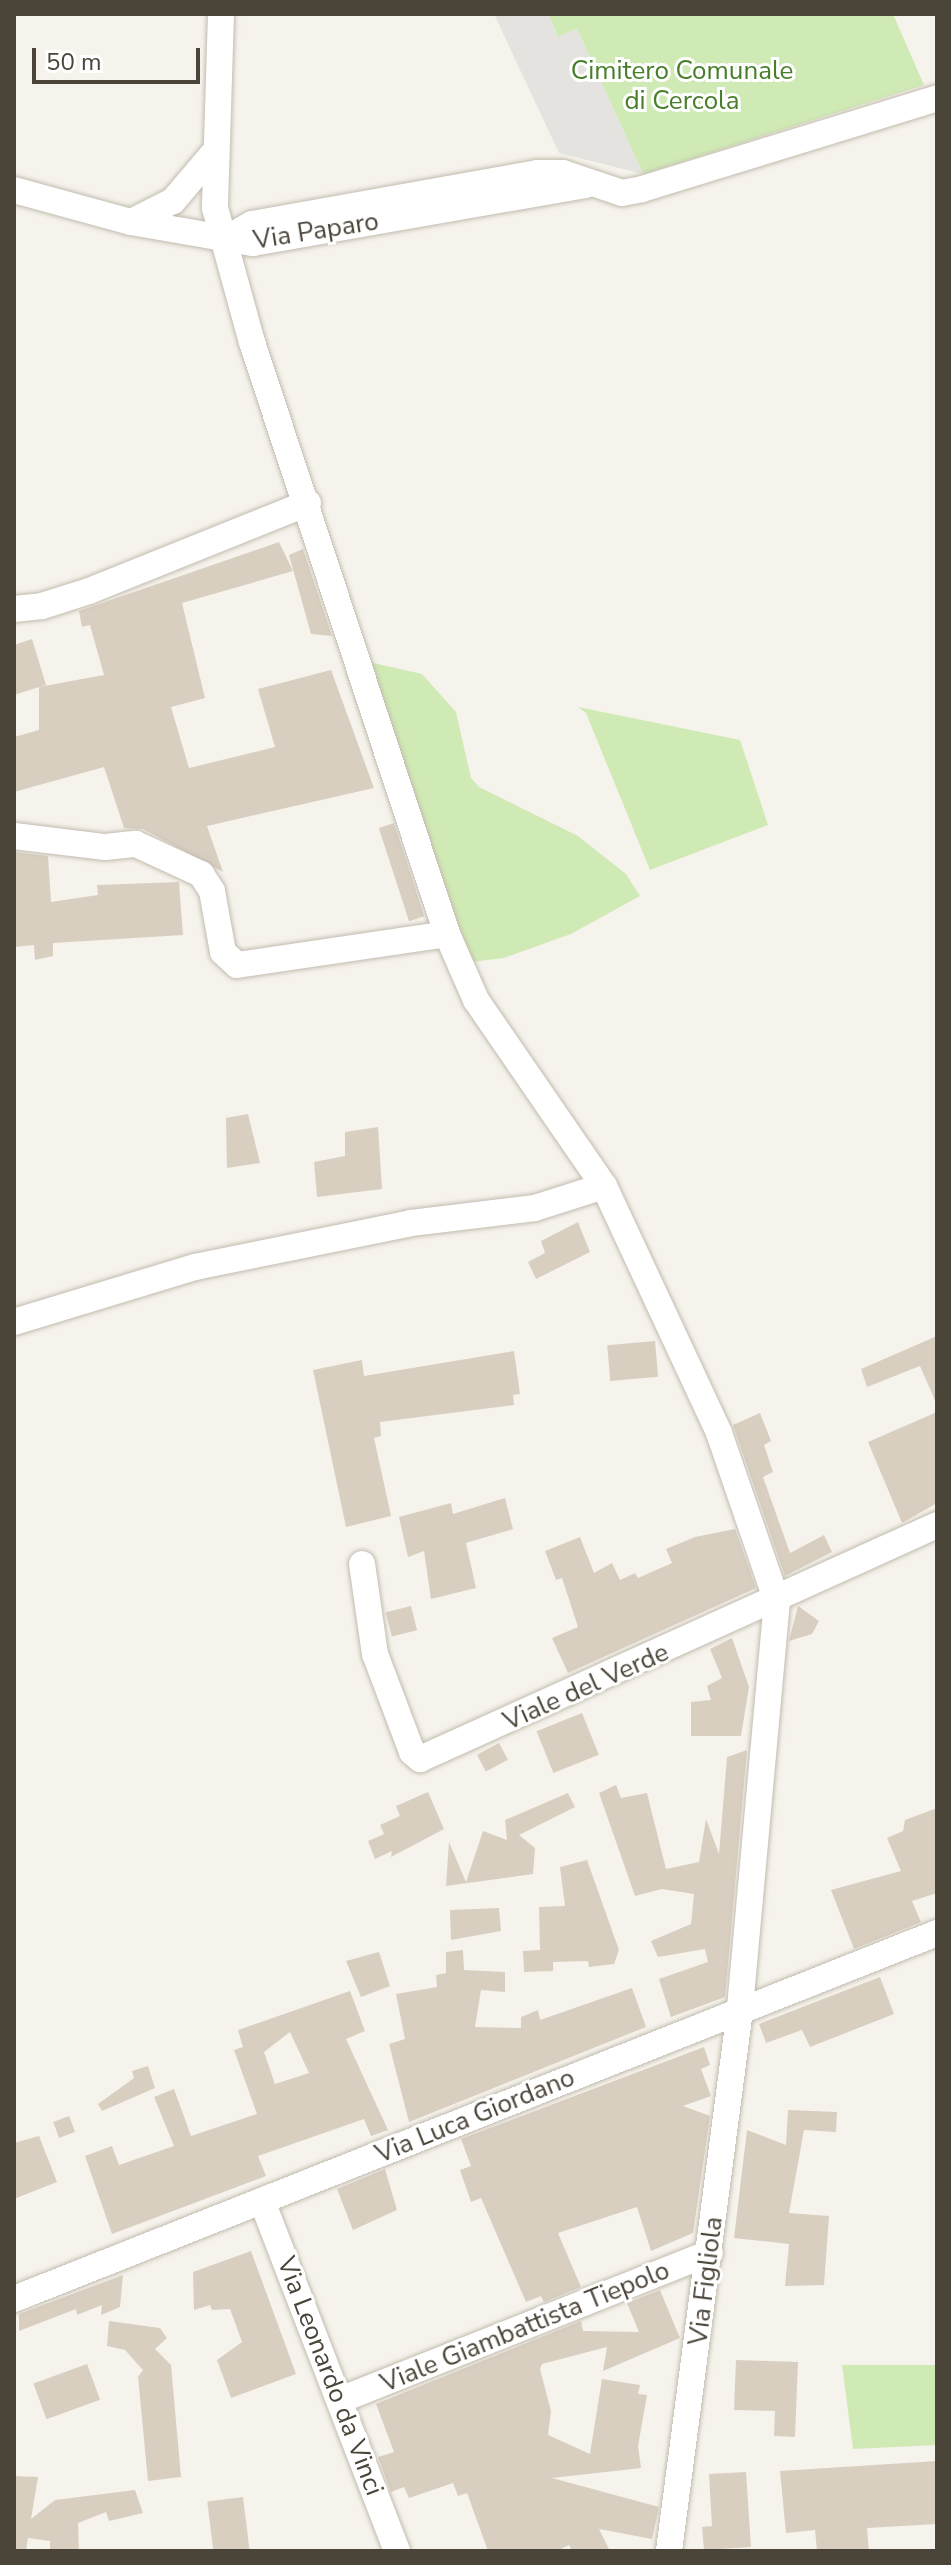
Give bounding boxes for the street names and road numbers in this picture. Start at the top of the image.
street label: Via Paparo [251,206,381,256]
street label: Viale del Verde [499,1637,673,1737]
street label: Via Luca Giordano [371,2062,579,2170]
street label: Via Figliola [683,2215,729,2347]
street label: Via Leonardo da Vinci [270,2252,390,2500]
street label: Viale Giambattista Tiepolo [376,2255,674,2399]

